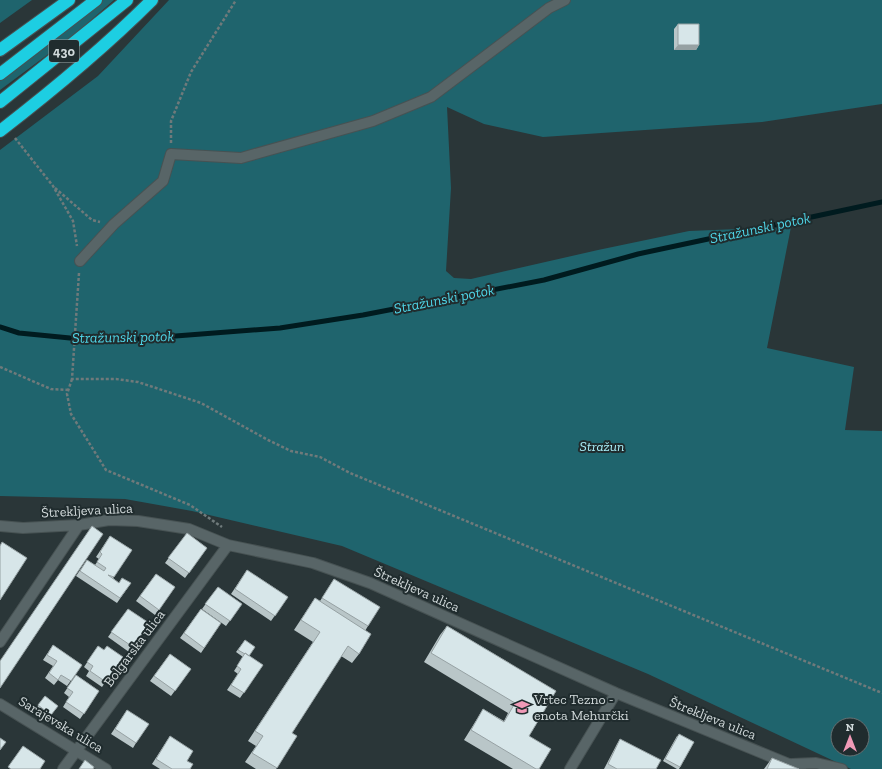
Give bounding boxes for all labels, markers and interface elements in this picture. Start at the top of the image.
road number: 430 [49,40,79,62]
water label: Stražunski potok [708,209,812,247]
water label: Stražunski potok [392,280,496,318]
water label: Stražunski potok [72,327,175,347]
park label: Stražun [580,438,624,455]
street label: Štrekljeva ulica [41,500,134,521]
street label: Štrekljeva ulica [371,563,462,616]
street label: Bolgarska ulica [100,606,169,690]
place label: Vrtec Tezno - enota Mehurčki [533,691,629,724]
street label: Sarajevska ulica [15,692,106,756]
street label: Štrekljeva ulica [667,693,759,744]
school or university icon: Vrtec Tezno - enota Mehurčki [513,698,531,716]
north arrow [830,717,870,757]
text: N [846,721,855,734]

